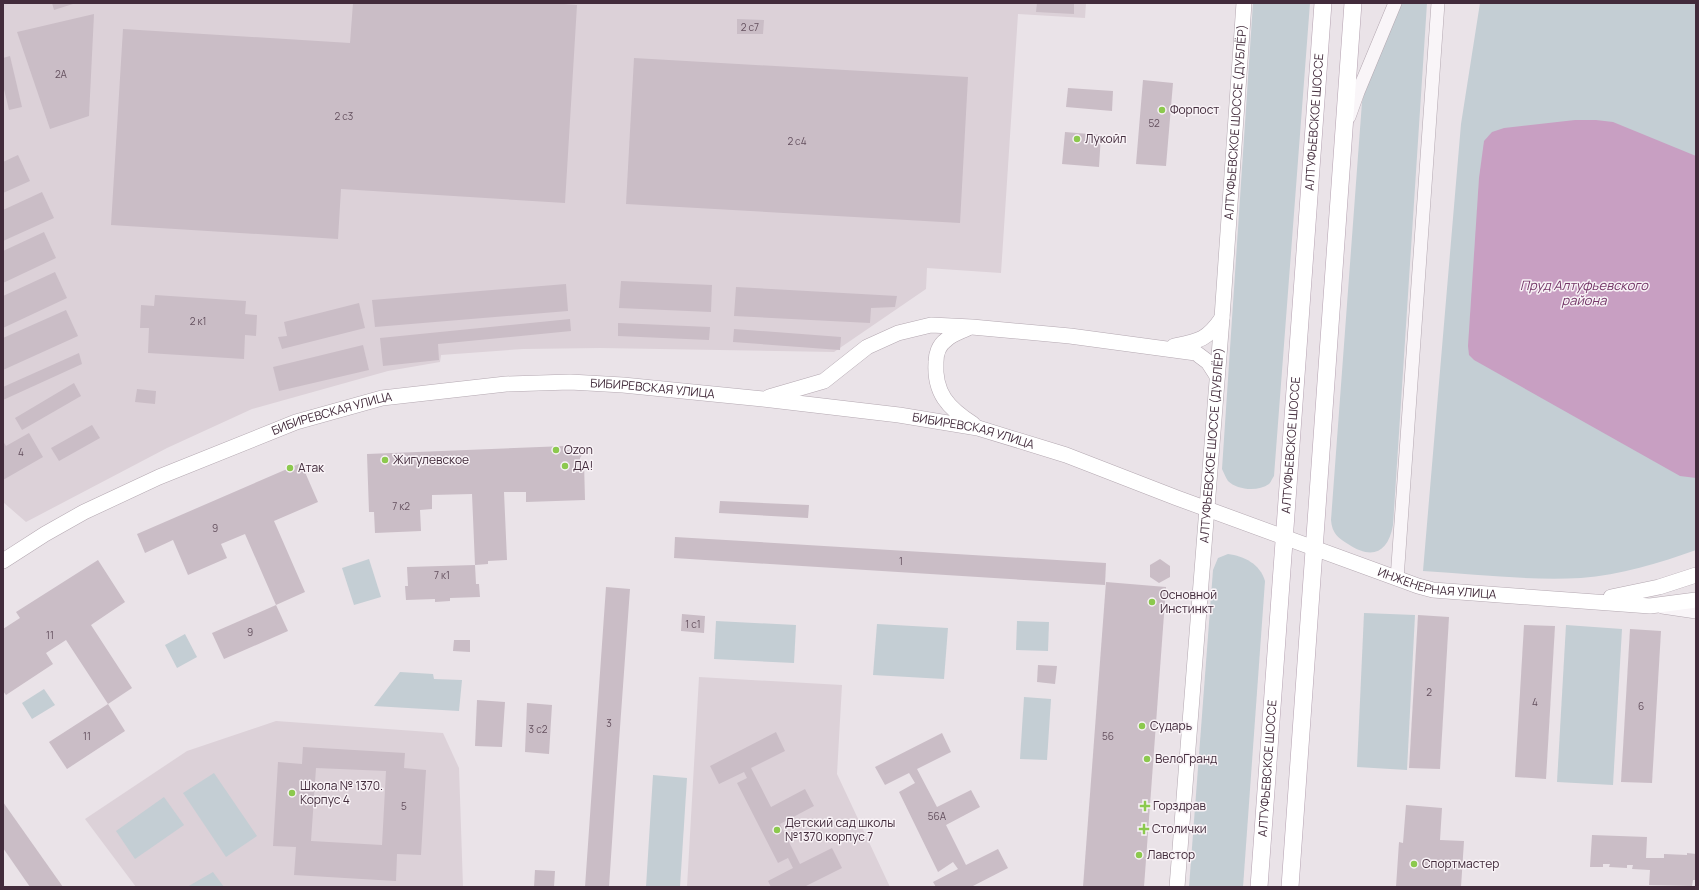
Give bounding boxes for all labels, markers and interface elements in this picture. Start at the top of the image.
house number: 2 с7 [741,20,759,34]
street label: АЛТУФЬЕВСКОЕ ШОССЕ (ДУБЛЁР) [1220,24,1250,221]
street label: АЛТУФЬЕВСКОЕ ШОССЕ [1300,53,1327,191]
house number: 2А [55,67,68,81]
place label: Форпост [1170,101,1219,118]
marker: Форпост [1157,105,1167,115]
house number: 2 с3 [335,109,353,123]
house number: 52 [1148,116,1160,130]
place label: Лукойл [1085,130,1126,147]
house number: 2 с4 [787,134,807,148]
marker: Лукойл [1072,134,1082,144]
water label: Пруд Алтуфьевского района [1520,276,1649,309]
house number: 2 к1 [190,314,206,328]
street label: АЛТУФЬЕВСКОЕ ШОССЕ (ДУБЛЁР) [1195,347,1228,544]
street label: БИБИРЕВСКАЯ УЛИЦА [590,374,716,402]
street label: АЛТУФЬЕВСКОЕ ШОССЕ [1277,376,1304,514]
street label: БИБИРЕВСКАЯ УЛИЦА [269,388,393,439]
street label: БИБИРЕВСКАЯ УЛИЦА [911,408,1037,453]
place label: Ozon [564,441,593,458]
house number: 4 [18,445,24,459]
marker: Ozon [551,445,561,455]
place label: Жигулевское [393,451,469,468]
marker: Жигулевское [380,455,390,465]
place label: ДА! [573,457,593,474]
place label: Атак [298,459,325,476]
marker: ДА! [560,461,570,471]
marker: Атак [285,463,295,473]
house number: 7 к2 [392,499,410,513]
house number: 9 [212,521,218,535]
house number: 1 [899,554,903,568]
street label: ИНЖЕНЕРНАЯ УЛИЦА [1375,563,1498,603]
house number: 7 к1 [434,568,450,582]
place label: Основной Инстинкт [1160,586,1217,617]
marker: Основной Инстинкт [1147,597,1157,607]
house number: 1 с1 [685,617,701,631]
house number: 9 [247,625,253,639]
house number: 11 [46,628,54,642]
house number: 2 [1426,685,1432,699]
house number: 4 [1532,695,1538,709]
street label: АЛТУФЬЕВСКОЕ ШОССЕ [1254,699,1281,838]
house number: 6 [1638,699,1644,713]
house number: 3 [606,716,612,730]
place label: Сударь [1150,717,1192,734]
marker: Сударь [1137,721,1147,731]
house number: 3 с2 [529,722,548,736]
house number: 11 [83,729,91,743]
house number: 56 [1102,729,1114,743]
place label: ВелоГранд [1155,750,1217,767]
marker: ВелоГранд [1142,754,1152,764]
place label: Школа № 1370. Корпус 4 [300,777,383,808]
marker: Школа № 1370. Корпус 4 [287,788,297,798]
place label: Горздрав [1153,797,1206,814]
house number: 5 [401,799,407,813]
marker: Горздрав [1140,801,1150,811]
house number: 56А [928,809,947,823]
place label: Детский сад школы №1370 корпус 7 [785,814,895,845]
place label: Столички [1152,820,1207,837]
marker: Столички [1139,824,1149,834]
marker: Детский сад школы №1370 корпус 7 [772,825,782,835]
place label: Лавстор [1147,846,1195,863]
marker: Лавстор [1134,850,1144,860]
place label: Спортмастер [1422,855,1499,872]
marker: Спортмастер [1409,859,1419,869]

